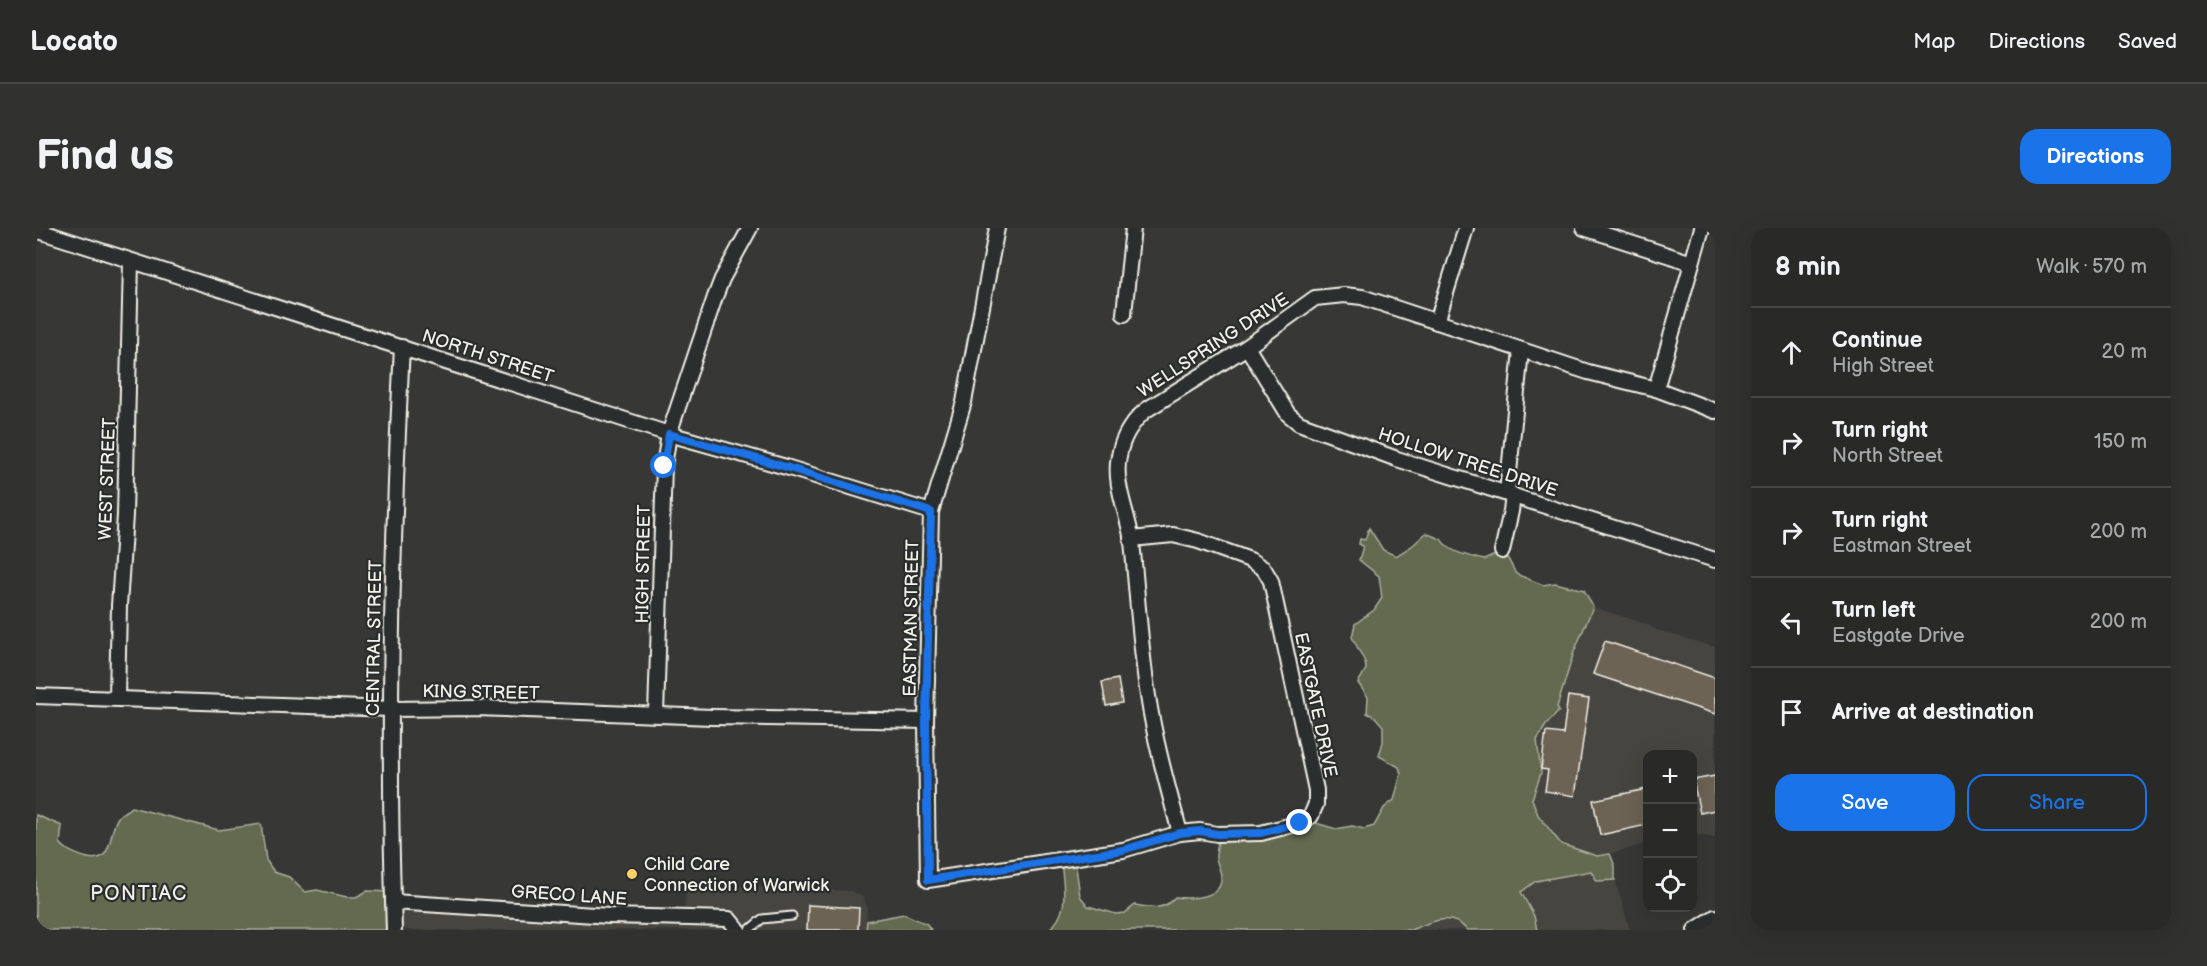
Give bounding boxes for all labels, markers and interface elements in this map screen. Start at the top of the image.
text: Locato [30,25,118,58]
text: Map [1913,29,1956,54]
text: Directions [1989,29,2085,54]
text: Saved [2118,29,2177,54]
button: Directions [2020,129,2171,184]
text: Find us [36,131,174,182]
text: 8 min [1775,252,1841,283]
text: Walk · 570 m [2036,255,2147,279]
street label: WELLSPRING DRIVE [1134,289,1293,402]
street label: NORTH STREET [419,325,557,388]
text: Continue [1832,327,1922,354]
icon: ahead [1775,336,1808,369]
text: 20 m [2102,340,2147,364]
text: High Street [1832,354,1934,378]
street label: WEST STREET [95,417,120,541]
text: Turn right [1832,417,1928,444]
street label: HOLLOW TREE DRIVE [1375,423,1560,502]
icon: right [1775,426,1808,459]
text: 150 m [2094,430,2147,454]
text: North Street [1832,444,1943,468]
route start [650,452,676,478]
street label: HIGH STREET [632,504,655,623]
text: Turn right [1832,507,1928,534]
icon: right [1775,516,1808,549]
text: 200 m [2090,520,2147,544]
text: Eastman Street [1832,534,1972,558]
street label: EASTMAN STREET [900,539,923,697]
street label: CENTRAL STREET [363,559,386,716]
text: Turn left [1832,597,1916,624]
icon: left [1775,606,1808,639]
text: 200 m [2090,610,2147,634]
text: Eastgate Drive [1832,624,1965,648]
street label: EASTGATE DRIVE [1290,631,1341,780]
street label: KING STREET [422,681,540,704]
icon: arrive [1775,696,1808,729]
text: Arrive at destination [1832,699,2034,726]
map controls [1643,750,1697,912]
button: + [1643,750,1697,804]
button: Save [1775,774,1955,831]
button: Share [1967,774,2147,831]
button: − [1643,804,1697,858]
route end [1286,809,1312,835]
place label: Child Care Connection of Warwick [644,854,829,896]
button: locate [1643,858,1697,912]
marker: Child Care Connection of Warwick [625,867,639,881]
street label: GRECO LANE [510,881,628,910]
district label: PONTIAC [90,882,188,906]

